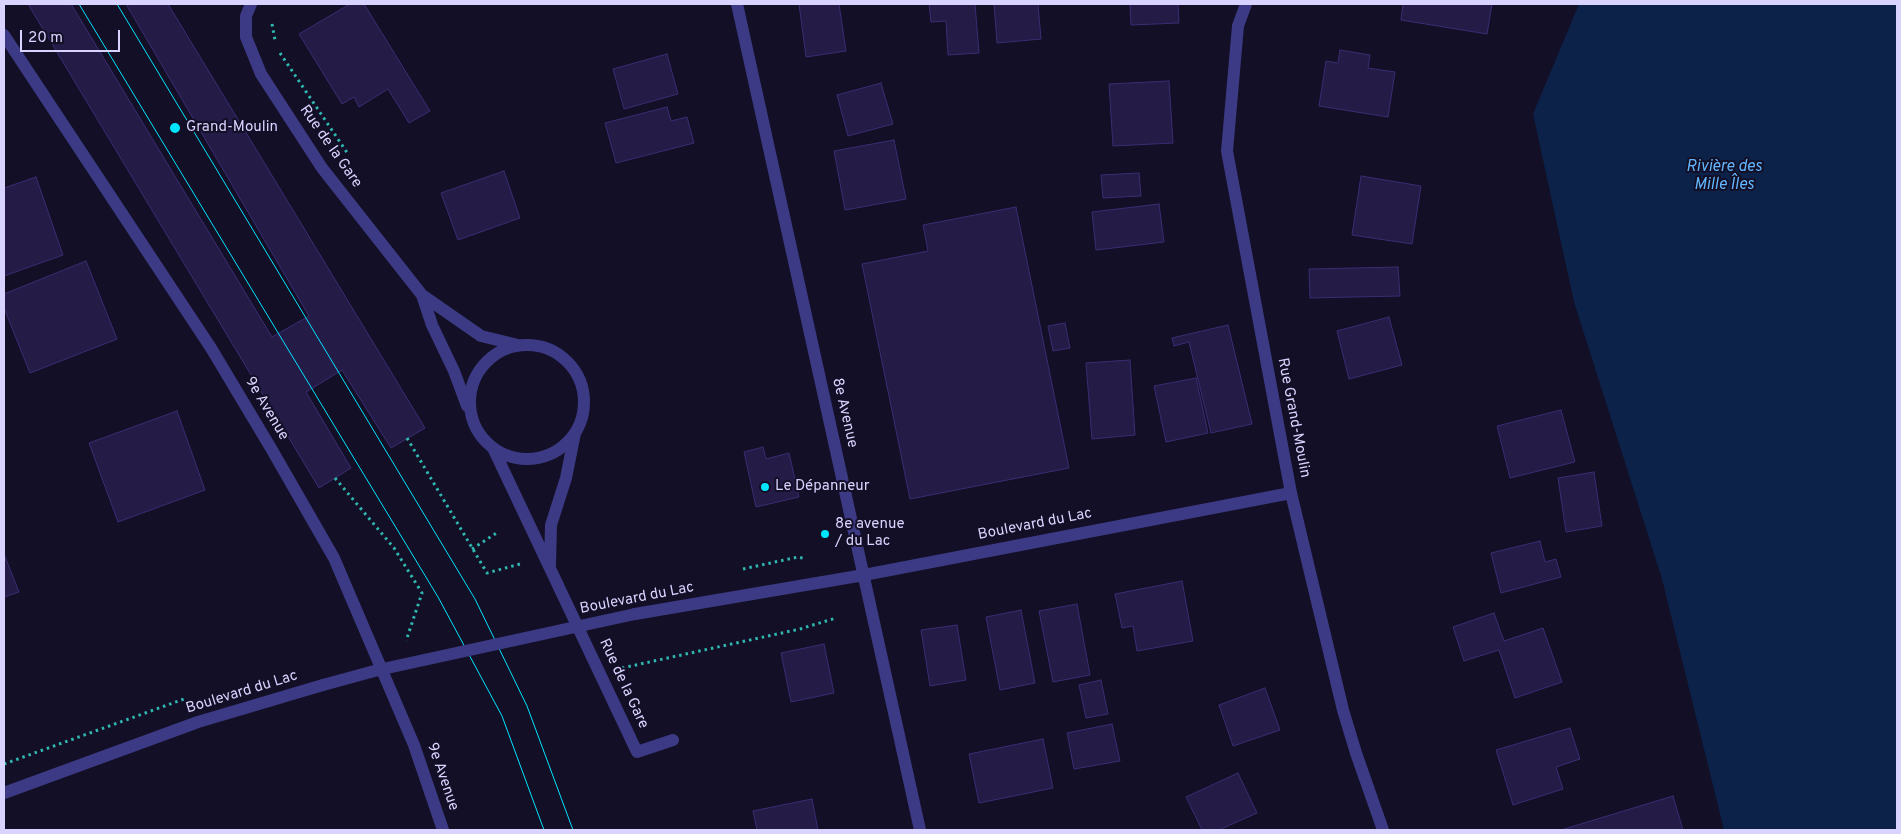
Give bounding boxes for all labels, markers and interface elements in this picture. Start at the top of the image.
scale bar [22,20,122,52]
text: 20 m [28,29,63,48]
street label: Rue de la Gare [295,102,365,192]
place label: Grand-Moulin [186,119,278,137]
marker: Grand-Moulin [168,121,182,135]
water label: Rivière des Mille Îles [1686,158,1762,196]
street label: Rue Grand-Moulin [1273,357,1313,479]
street label: 9e Avenue [240,374,292,444]
street label: 8e Avenue [827,376,861,450]
place label: Le Dépanneur [775,478,870,496]
marker: Le Dépanneur [759,481,771,493]
street label: Boulevard du Lac [976,505,1094,545]
place label: 8e avenue / du Lac [835,516,904,551]
marker: 8e avenue / du Lac [819,528,831,540]
street label: Boulevard du Lac [578,579,696,619]
street label: Rue de la Gare [594,636,652,732]
street label: Boulevard du Lac [184,667,300,719]
street label: 9e Avenue [422,741,462,813]

